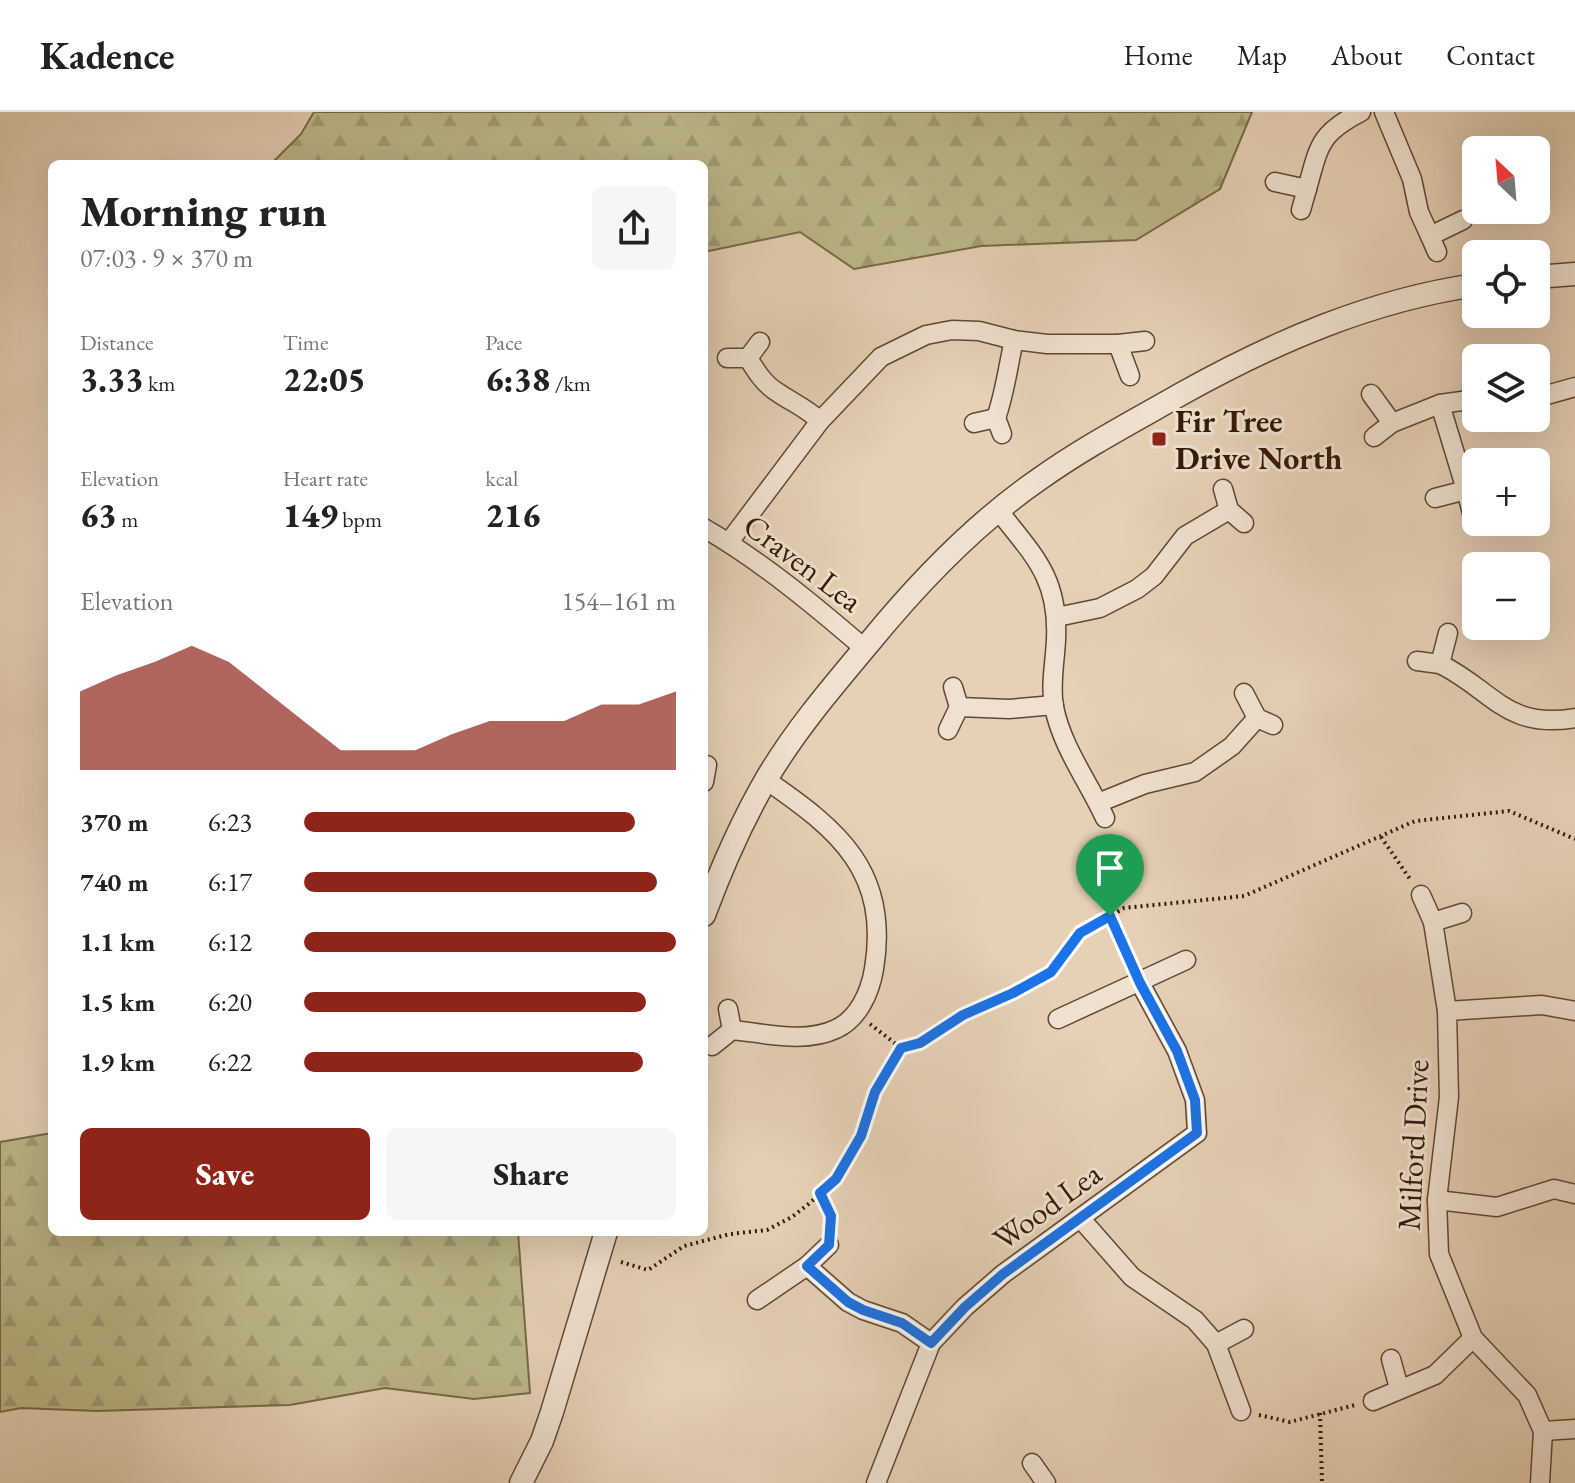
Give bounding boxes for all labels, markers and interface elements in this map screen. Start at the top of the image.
text: Kadence [40,31,175,80]
text: Home [1123,37,1193,73]
text: Map [1237,37,1287,73]
text: About [1331,37,1402,73]
text: Contact [1446,37,1535,73]
north arrow [1462,136,1550,224]
map controls [1462,136,1550,640]
text: Morning run [80,182,327,239]
button: share [592,186,676,270]
button: locate [1462,240,1550,328]
text: 07:03 · 9 × 370 m [80,241,253,275]
text: Distance [80,328,153,357]
text: Time [283,328,328,357]
text: Pace [485,328,522,357]
button: layers [1462,344,1550,432]
text: 3.33 [80,357,144,401]
text: 22:05 [283,357,366,401]
text: 6:38 [485,357,550,401]
text: km [144,369,175,398]
text: /km [550,369,591,398]
place label: Fir Tree Drive North [1175,400,1342,479]
marker: Fir Tree Drive North [1150,430,1168,448]
button: + [1462,448,1550,536]
text: Elevation [80,464,159,493]
text: Heart rate [283,464,368,493]
text: kcal [485,464,518,493]
text: 63 [80,493,117,537]
text: 149 [283,493,338,537]
text: 216 [485,493,540,537]
text: m [117,505,138,534]
text: bpm [338,505,382,534]
street label: Craven Lea [735,505,871,622]
button: − [1462,552,1550,640]
text: Elevation [80,584,174,618]
text: 154–161 m [561,584,676,618]
text: 370 m [80,805,148,839]
text: 6:23 [208,805,252,839]
pin [1076,834,1144,916]
icon: arrive [1088,846,1132,890]
text: 740 m [80,865,148,899]
text: 6:17 [208,865,252,899]
text: 1.1 km [80,925,155,959]
text: 6:12 [208,925,252,959]
text: 1.5 km [80,985,155,1019]
text: 6:20 [208,985,252,1019]
text: 1.9 km [80,1045,155,1079]
text: 6:22 [208,1045,252,1079]
street label: Milford Drive [1388,1058,1438,1232]
button: Save [80,1128,370,1220]
button: Share [386,1128,676,1220]
street label: Wood Lea [984,1152,1110,1260]

